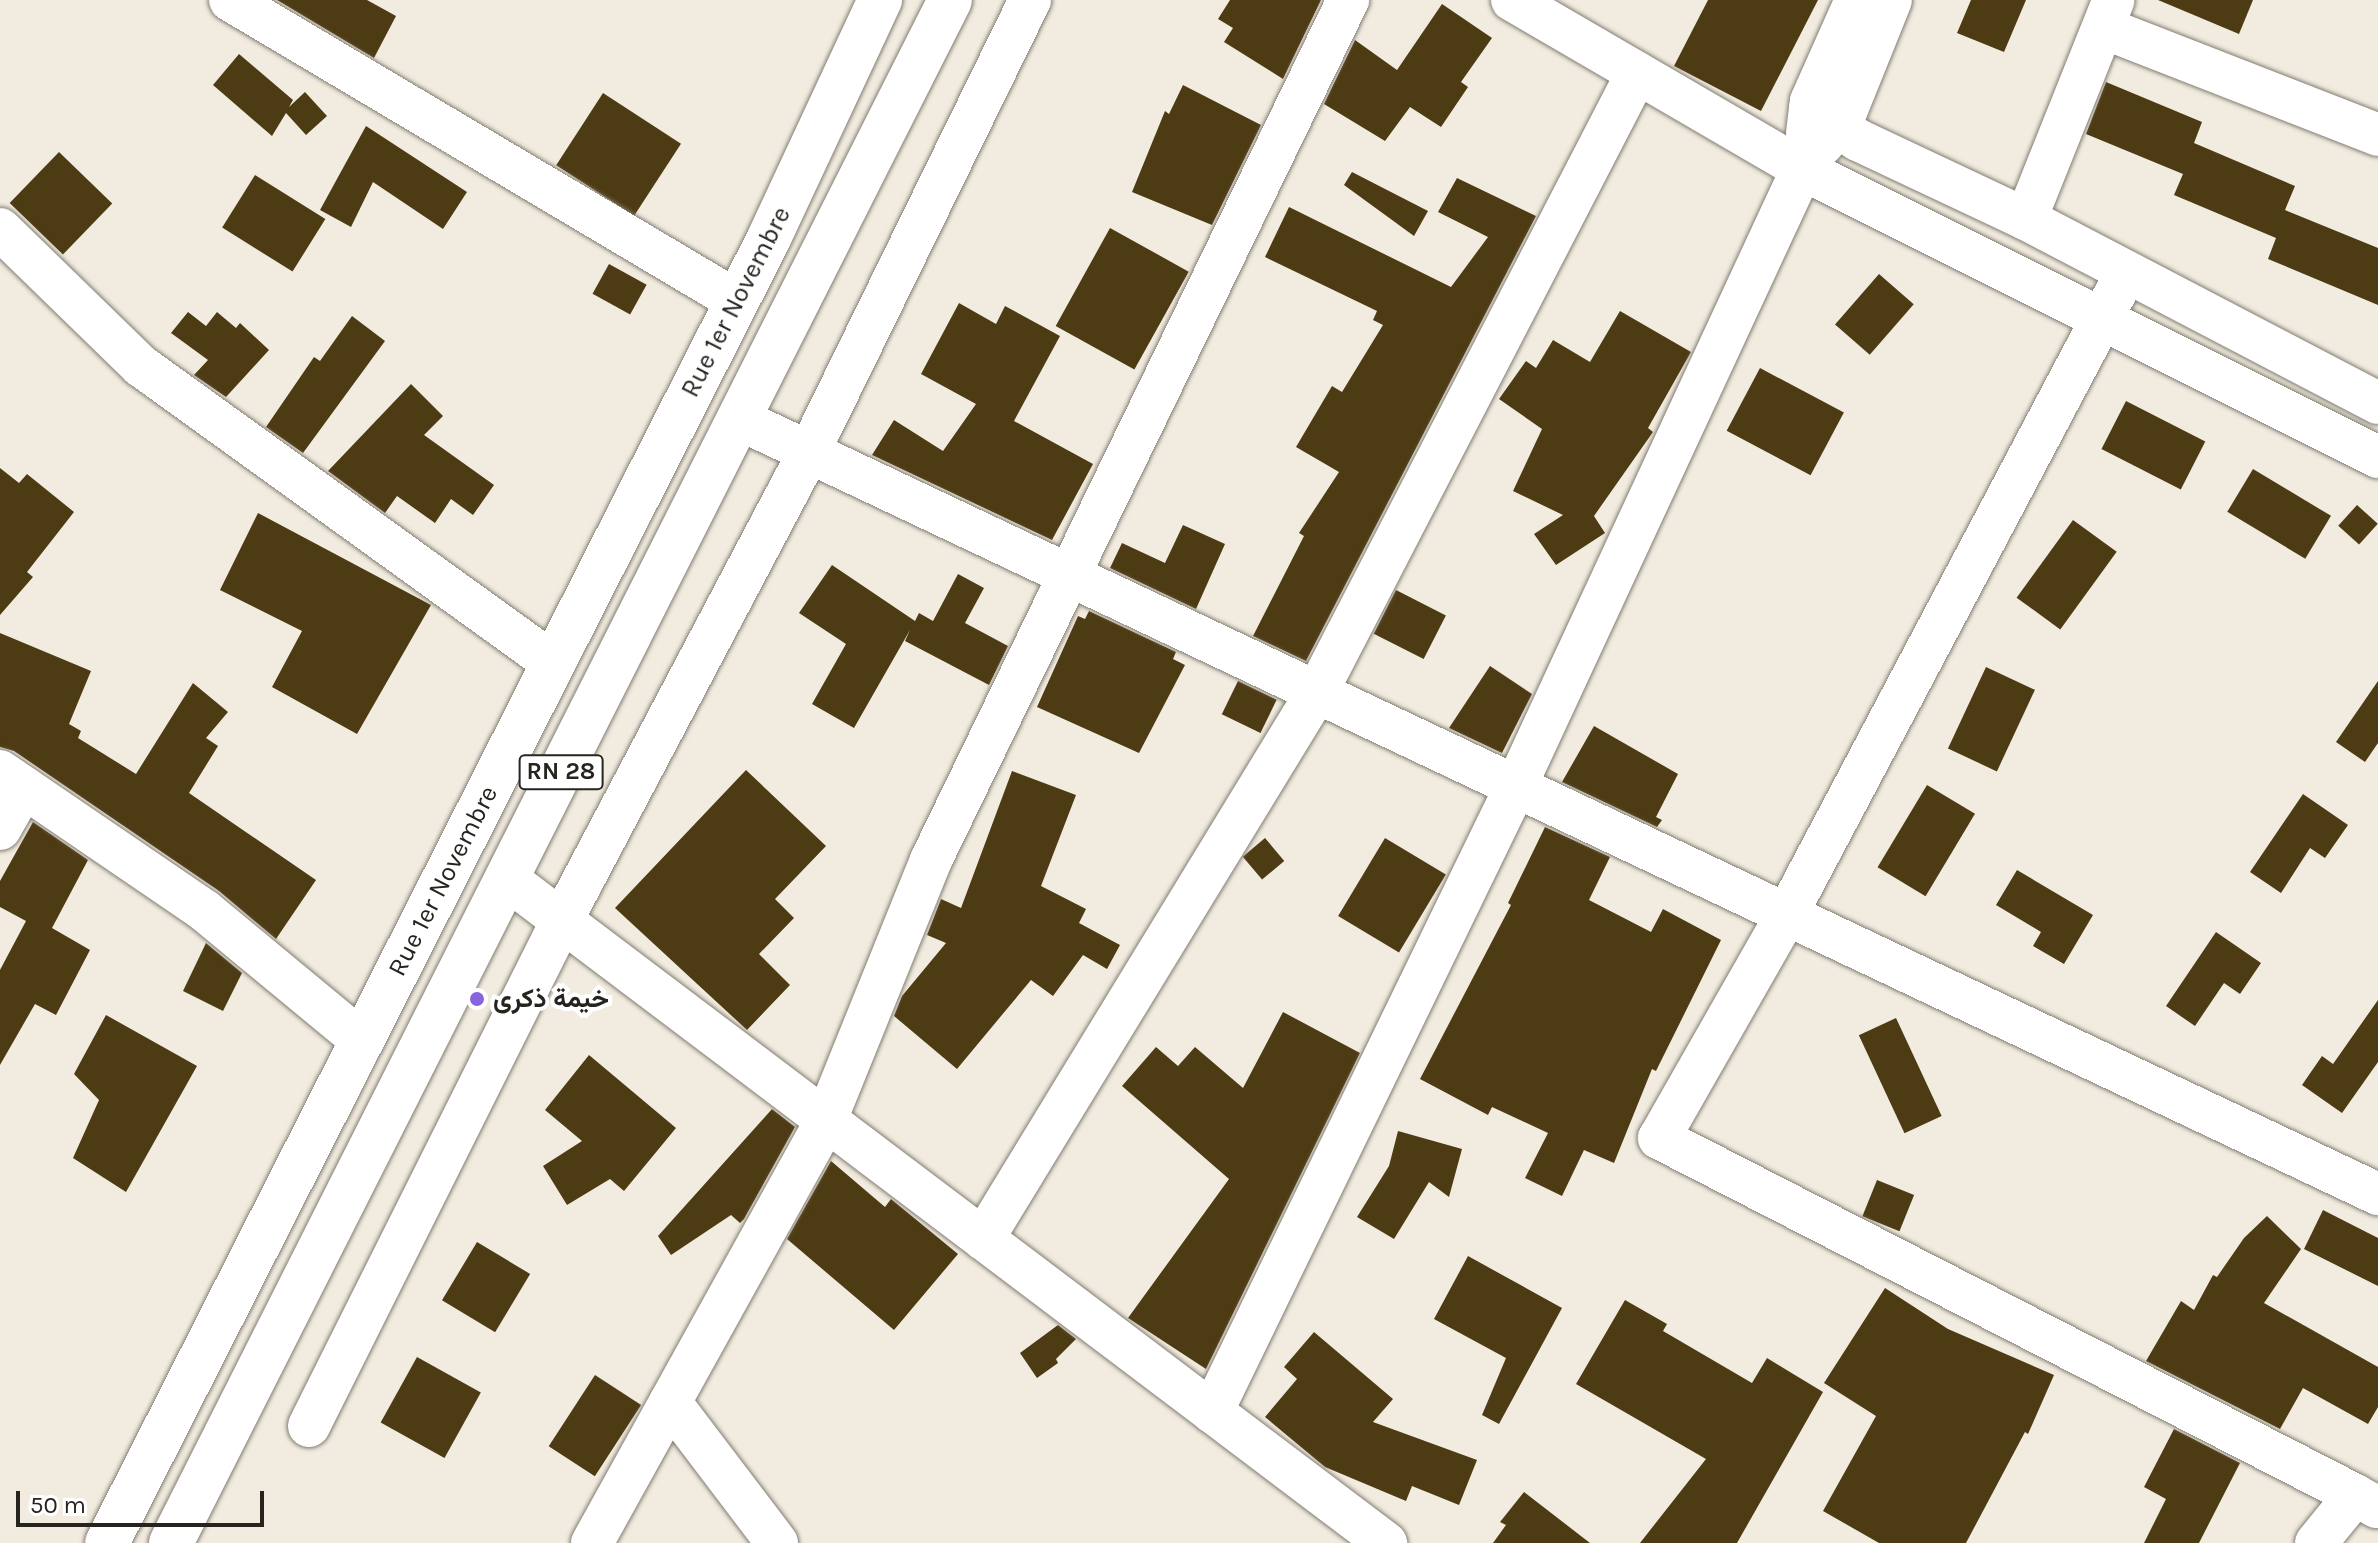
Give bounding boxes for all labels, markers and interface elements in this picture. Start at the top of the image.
street label: Rue 1er Novembre [675,202,797,402]
road number: RN 28 [517,752,605,792]
street label: Rue 1er Novembre [382,781,504,981]
place label: خيمة ذكرى [493,983,609,1015]
marker: خيمة ذكرى [468,990,486,1008]
scale bar [20,1475,268,1525]
text: 50 m [30,1491,86,1519]

